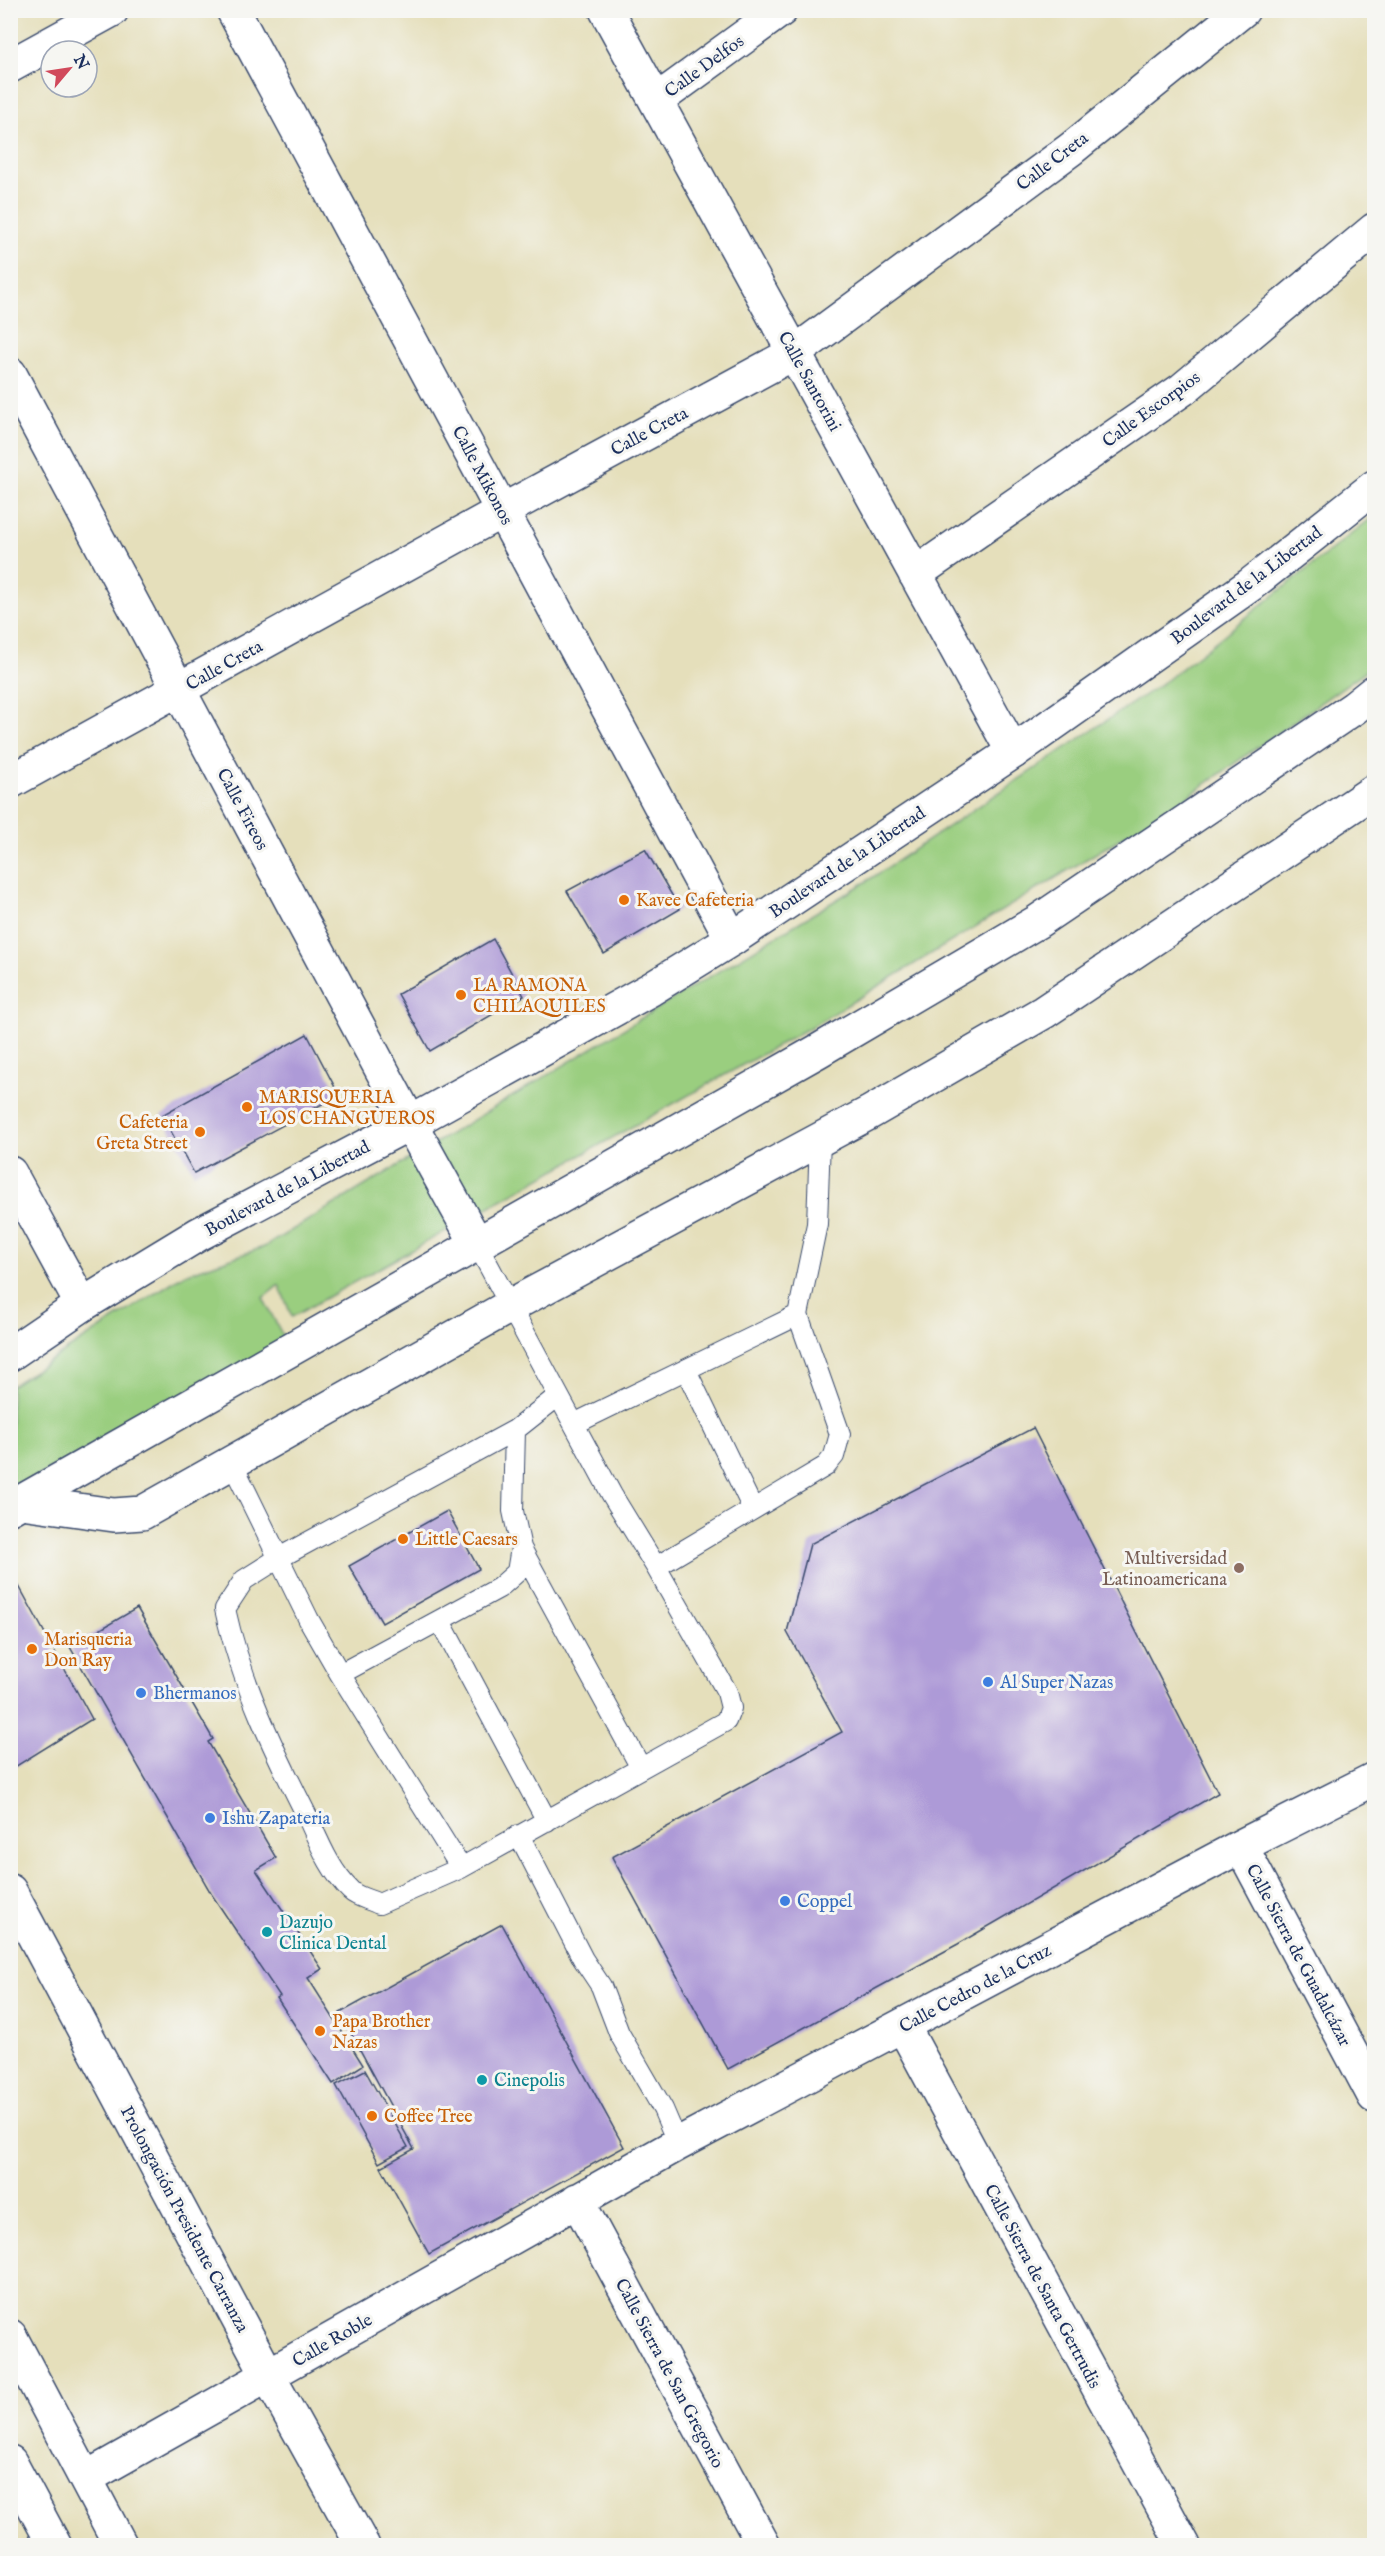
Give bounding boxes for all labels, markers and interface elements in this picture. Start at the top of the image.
street label: Calle Delfos [661,31,749,104]
north arrow [39,39,99,99]
text: N [68,51,93,74]
street label: Calle Creta [1012,128,1094,197]
street label: Calle Santorini [772,328,846,436]
street label: Calle Escorpios [1098,367,1206,454]
street label: Calle Creta [607,402,692,462]
street label: Calle Mikonos [446,422,517,529]
street label: Boulevard de la Libertad [1167,521,1328,651]
street label: Calle Creta [182,636,267,697]
street label: Calle Fireos [210,765,273,855]
street label: Boulevard de la Libertad [765,802,931,924]
place label: Kavee Cafeteria [636,890,754,913]
marker: Kavee Cafeteria [617,893,631,907]
place label: LA RAMONA CHILAQUILES [473,975,606,1019]
marker: LA RAMONA CHILAQUILES [454,988,468,1002]
place label: MARISQUERIA LOS CHANGUEROS [259,1087,435,1131]
marker: MARISQUERIA LOS CHANGUEROS [240,1100,254,1114]
place label: Cafeteria Greta Street [96,1112,188,1156]
marker: Cafeteria Greta Street [193,1125,207,1139]
street label: Boulevard de la Libertad [201,1136,375,1243]
place label: Little Caesars [415,1529,518,1552]
marker: Little Caesars [396,1532,410,1546]
place label: Multiversidad Latinoamericana [1102,1548,1227,1592]
marker: Multiversidad Latinoamericana [1232,1561,1246,1575]
place label: Marisqueria Don Ray [44,1629,132,1673]
marker: Marisqueria Don Ray [25,1642,39,1656]
place label: Al Super Nazas [999,1672,1113,1695]
marker: Al Super Nazas [981,1675,995,1689]
place label: Bhermanos [153,1683,237,1706]
marker: Bhermanos [134,1686,148,1700]
place label: Ishu Zapateria [222,1808,331,1831]
marker: Ishu Zapateria [203,1811,217,1825]
street label: Calle Sierra de Guadalcázar [1240,1860,1356,2051]
place label: Coppel [797,1891,852,1914]
marker: Coppel [778,1894,792,1908]
place label: Dazujo Clinica Dental [279,1912,387,1956]
marker: Dazujo Clinica Dental [260,1925,274,1939]
street label: Calle Cedro de la Cruz [896,1939,1056,2039]
place label: Papa Brother Nazas [332,2011,431,2055]
marker: Papa Brother Nazas [313,2024,327,2038]
place label: Cinepolis [494,2070,565,2093]
marker: Cinepolis [475,2073,489,2087]
street label: Prolongación Presidente Carranza [114,2102,253,2337]
place label: Coffee Tree [384,2106,473,2129]
marker: Coffee Tree [365,2109,379,2123]
street label: Calle Sierra de Santa Gertrudis [978,2181,1105,2393]
street label: Calle Sierra de San Gregorio [609,2275,729,2473]
street label: Calle Roble [289,2309,377,2373]

